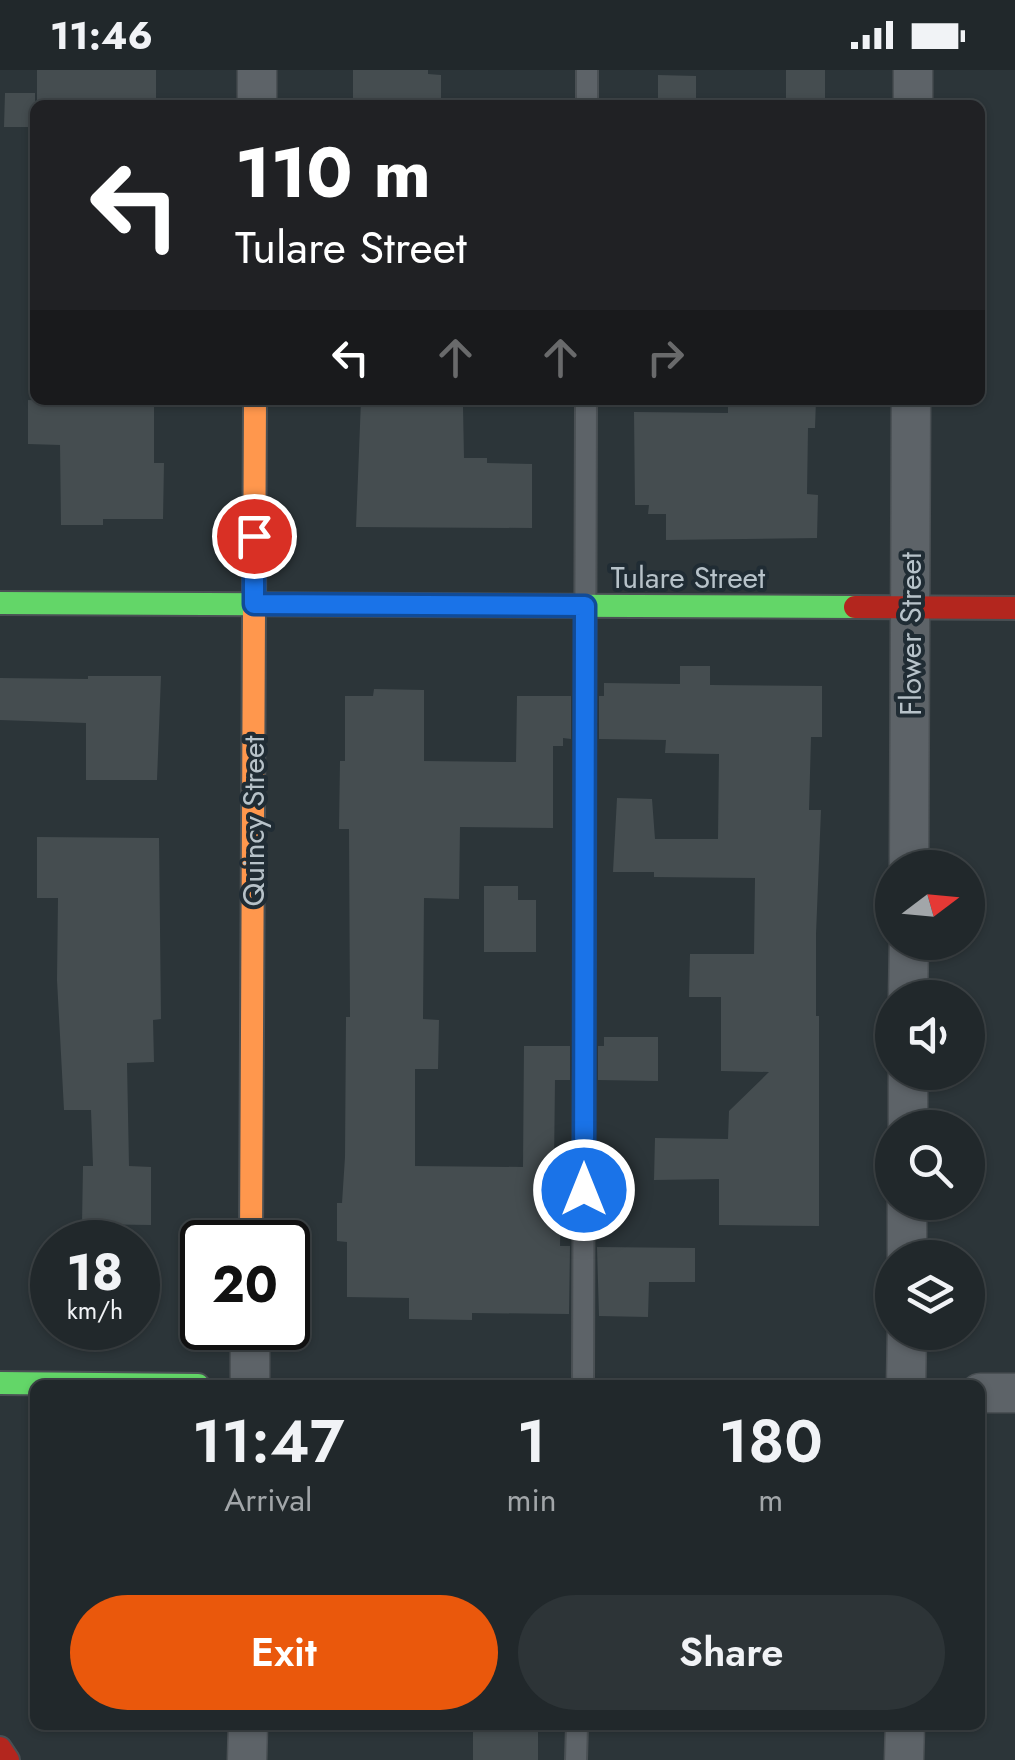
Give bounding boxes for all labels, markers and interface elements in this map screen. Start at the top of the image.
text: 11:46 [50,8,153,63]
text: 110 m [235,122,431,223]
icon: left [70,140,200,270]
text: Tulare Street [235,215,467,280]
icon: left [323,330,378,385]
icon: ahead [428,330,483,385]
icon: ahead [533,330,588,385]
icon: right [638,330,693,385]
pin [212,494,297,579]
icon: arrive [227,509,282,564]
street label: Flower Street [889,551,932,716]
street label: Tulare Street [611,556,766,599]
street label: Quincy Street [232,735,275,907]
north arrow [875,850,985,960]
map controls [875,850,985,1350]
button: sound [875,980,985,1090]
button: search [875,1110,985,1220]
position arrow [532,1138,636,1242]
speed limit sign: 20 [180,1220,310,1350]
text: 18 [67,1236,123,1309]
button: layers [875,1240,985,1350]
text: km/h [67,1292,123,1328]
text: 11:47 [192,1398,344,1485]
text: 1 [517,1398,546,1485]
text: 180 [719,1398,823,1485]
text: Arrival [224,1477,312,1523]
text: min [507,1477,557,1523]
text: m [758,1477,783,1523]
button: Exit [70,1595,498,1710]
button: Share [518,1595,945,1710]

